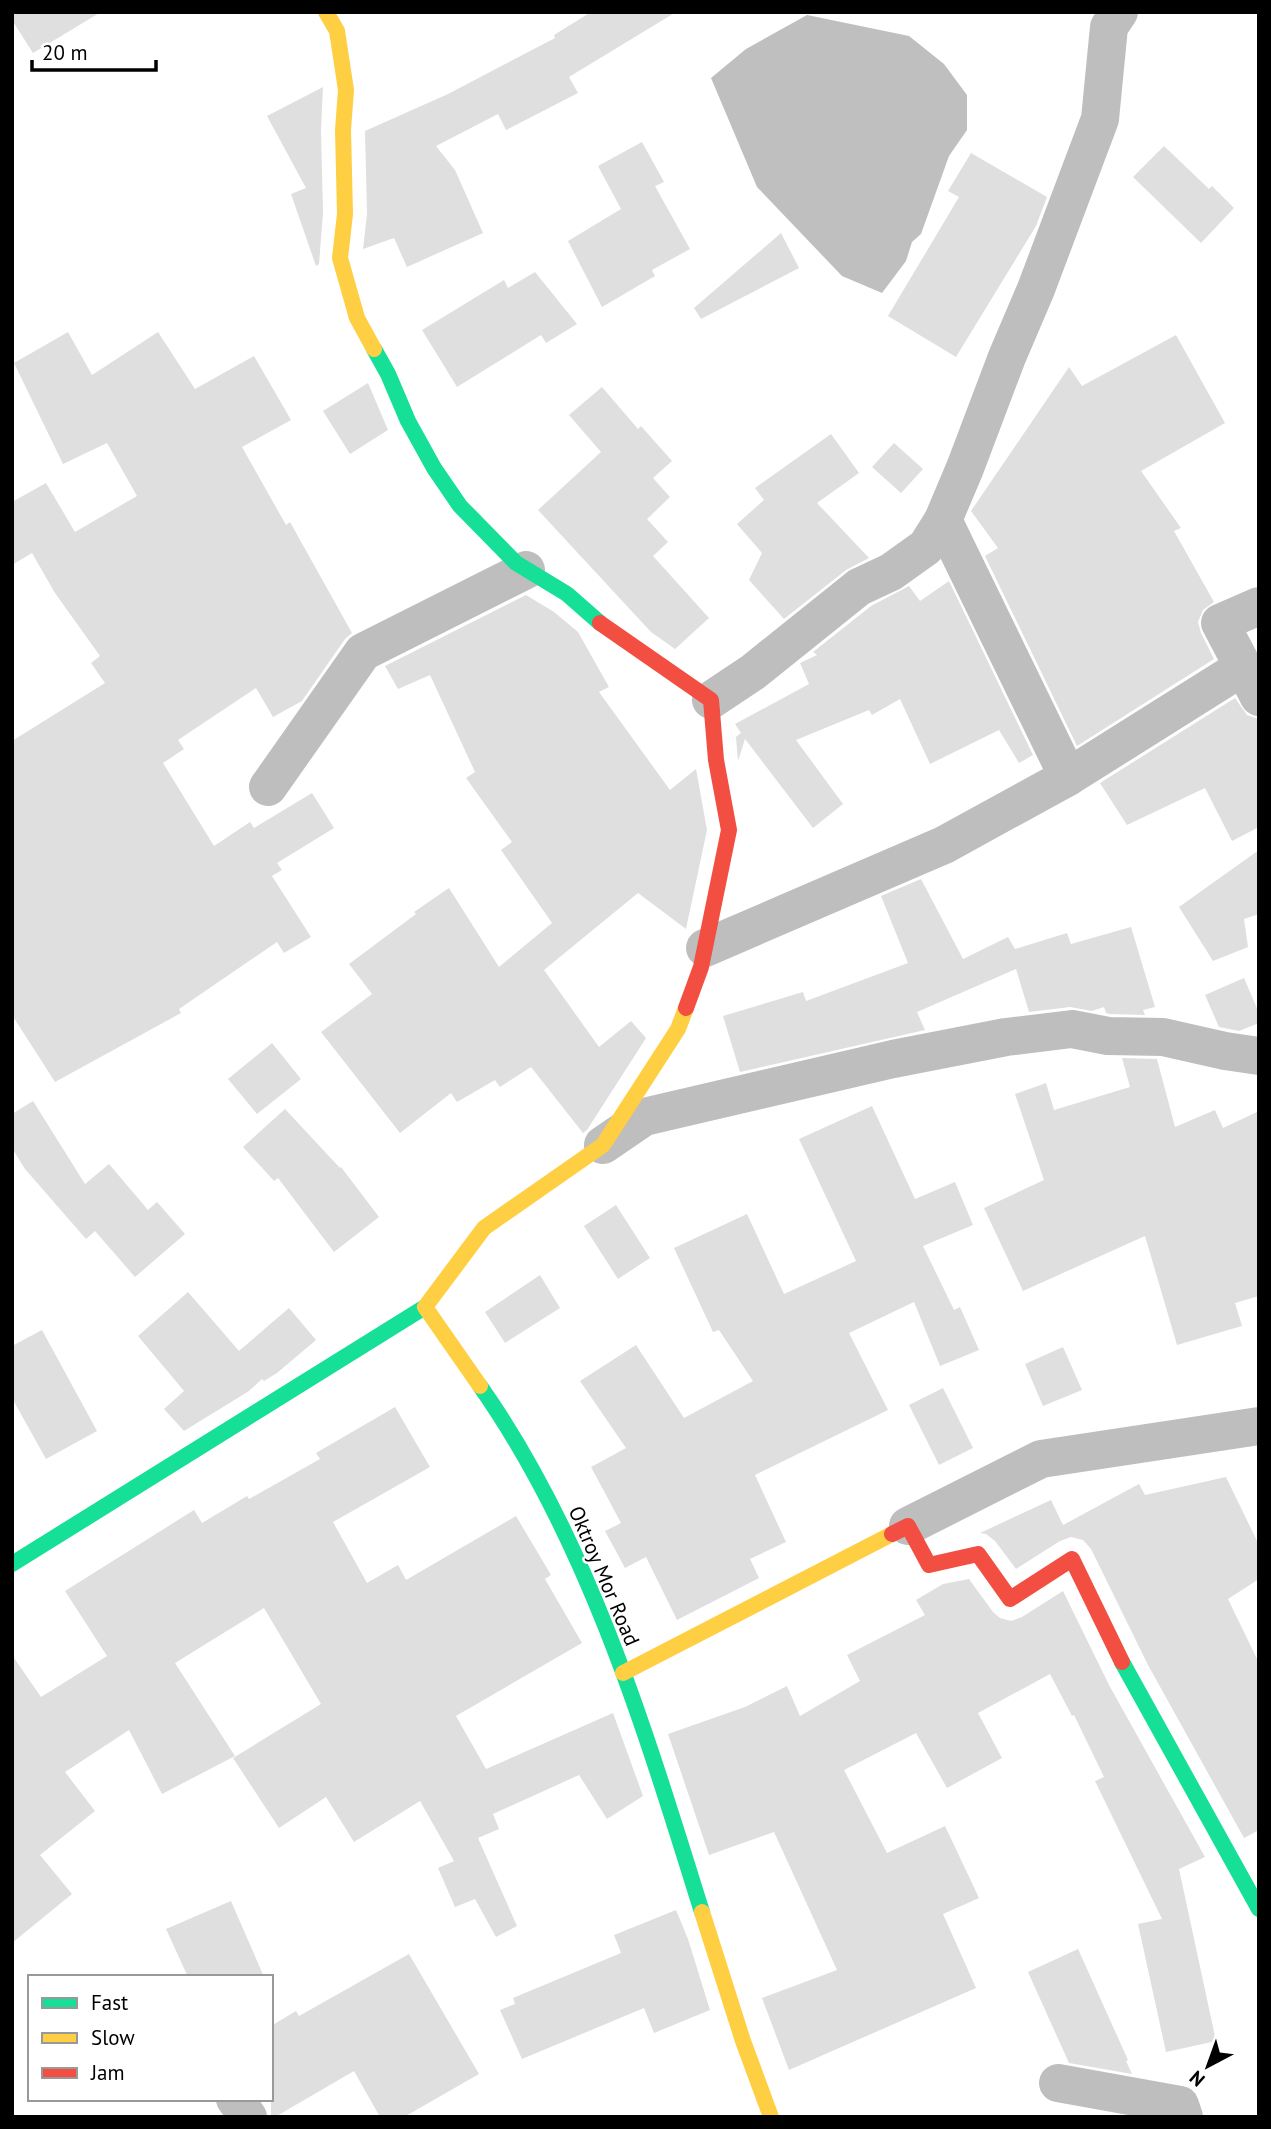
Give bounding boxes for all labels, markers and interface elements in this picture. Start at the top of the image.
scale bar [32,28,156,72]
text: 20 m [42,39,88,66]
street label: Oktroy Mor Road [563,1502,646,1650]
legend [28,1975,273,2101]
text: Fast [91,1989,128,2016]
text: Slow [91,2024,135,2051]
north arrow [1173,2031,1243,2101]
text: Jam [90,2059,125,2086]
text: N [1184,2066,1209,2092]

